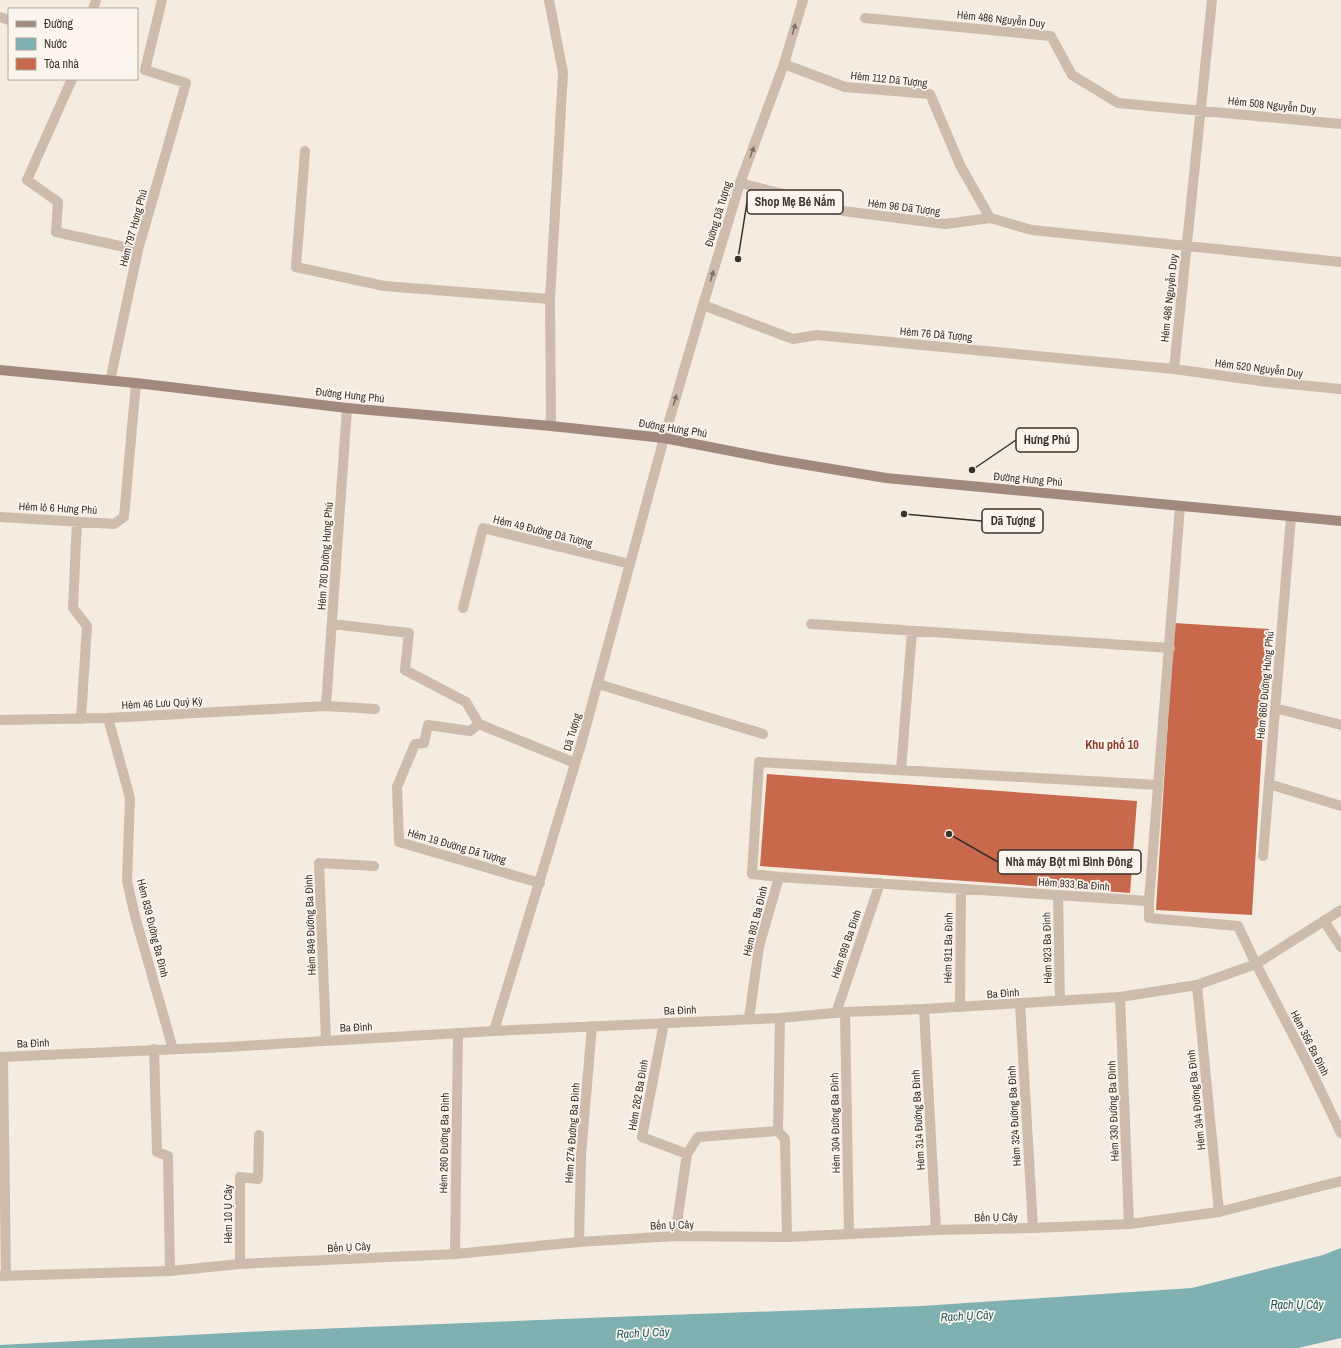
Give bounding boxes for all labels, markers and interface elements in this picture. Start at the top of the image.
street label: Hẻm 486 Nguyễn Duy [956,7,1046,31]
legend [8,8,138,80]
text: Đường [44,16,74,32]
one-way arrow [791,23,797,35]
text: Nước [44,36,67,52]
text: Tòa nhà [44,56,80,72]
street label: Hẻm 112 Dã Tượng [850,68,928,90]
street label: Hẻm 508 Nguyễn Duy [1227,93,1317,117]
one-way arrow [749,145,755,157]
street label: Đường Dã Tượng [701,180,735,248]
street label: Hẻm 797 Hưng Phú [116,188,150,268]
callout: Shop Mẹ Bé Nấm [747,190,843,214]
text: Shop Mẹ Bé Nấm [755,194,835,210]
street label: Hẻm 96 Dã Tượng [867,196,941,218]
street label: Hẻm 486 Nguyễn Duy [1157,253,1181,343]
one-way arrow [709,269,715,281]
street label: Hẻm 76 Dã Tượng [899,324,973,344]
street label: Hẻm 520 Nguyễn Duy [1214,356,1304,380]
street label: Đường Hưng Phú [315,384,385,406]
one-way arrow [672,394,678,406]
street label: Đường Hưng Phú [638,416,708,440]
callout: Hưng Phú [1016,428,1078,452]
text: Hưng Phú [1024,432,1070,448]
street label: Đường Hưng Phú [993,469,1063,489]
street label: Hẻm lô 6 Hưng Phú [18,499,98,517]
street label: Hẻm 780 Đường Hưng Phú [314,501,336,611]
callout: Dã Tượng [982,509,1043,533]
street label: Hẻm 49 Đường Dã Tượng [492,512,594,550]
text: Dã Tượng [991,513,1035,529]
street label: Hẻm 860 Đường Hưng Phú [1253,630,1277,740]
street label: Hẻm 46 Lưu Quý Kỳ [121,694,203,712]
street label: Dã Tượng [560,711,584,753]
district label: Khu phố 10 [1085,737,1139,753]
street label: Hẻm 19 Đường Dã Tượng [406,825,508,867]
callout: Nhà máy Bột mì Bình Đông [998,850,1141,874]
text: Nhà máy Bột mì Bình Đông [1006,854,1132,870]
street label: Hẻm 849 Đường Ba Đình [301,874,319,976]
street label: Hẻm 933 Ba Đình [1038,875,1110,893]
street label: Hẻm 839 Đường Ba Đình [134,877,172,979]
street label: Hẻm 891 Ba Đình [740,885,770,957]
street label: Hẻm 899 Ba Đình [828,908,864,980]
street label: Hẻm 911 Ba Đình [940,912,956,984]
street label: Hẻm 923 Ba Đình [1039,912,1055,984]
street label: Ba Đình [986,985,1020,1001]
street label: Ba Đình [663,1002,697,1018]
street label: Hẻm 356 Ba Đình [1287,1008,1333,1078]
street label: Ba Đình [339,1019,373,1035]
street label: Ba Đình [16,1035,50,1051]
street label: Hẻm 344 Đường Ba Đình [1184,1049,1208,1151]
street label: Hẻm 282 Ba Đình [625,1058,651,1132]
street label: Hẻm 330 Đường Ba Đình [1104,1060,1122,1162]
street label: Hẻm 324 Đường Ba Đình [1004,1065,1024,1167]
street label: Hẻm 314 Đường Ba Đình [908,1069,928,1171]
street label: Hẻm 304 Đường Ba Đình [827,1072,843,1174]
street label: Hẻm 274 Đường Ba Đình [562,1082,582,1184]
street label: Hẻm 260 Đường Ba Đình [436,1092,452,1194]
street label: Hẻm 10 Ụ Cây [221,1184,235,1244]
street label: Bến Ụ Cây [974,1210,1018,1224]
street label: Bến Ụ Cây [650,1217,695,1233]
street label: Bến Ụ Cây [327,1239,372,1255]
water label: Rạch Ụ Cây [1270,1297,1325,1313]
water label: Rạch Ụ Cây [940,1307,995,1325]
water label: Rạch Ụ Cây [616,1324,671,1342]

